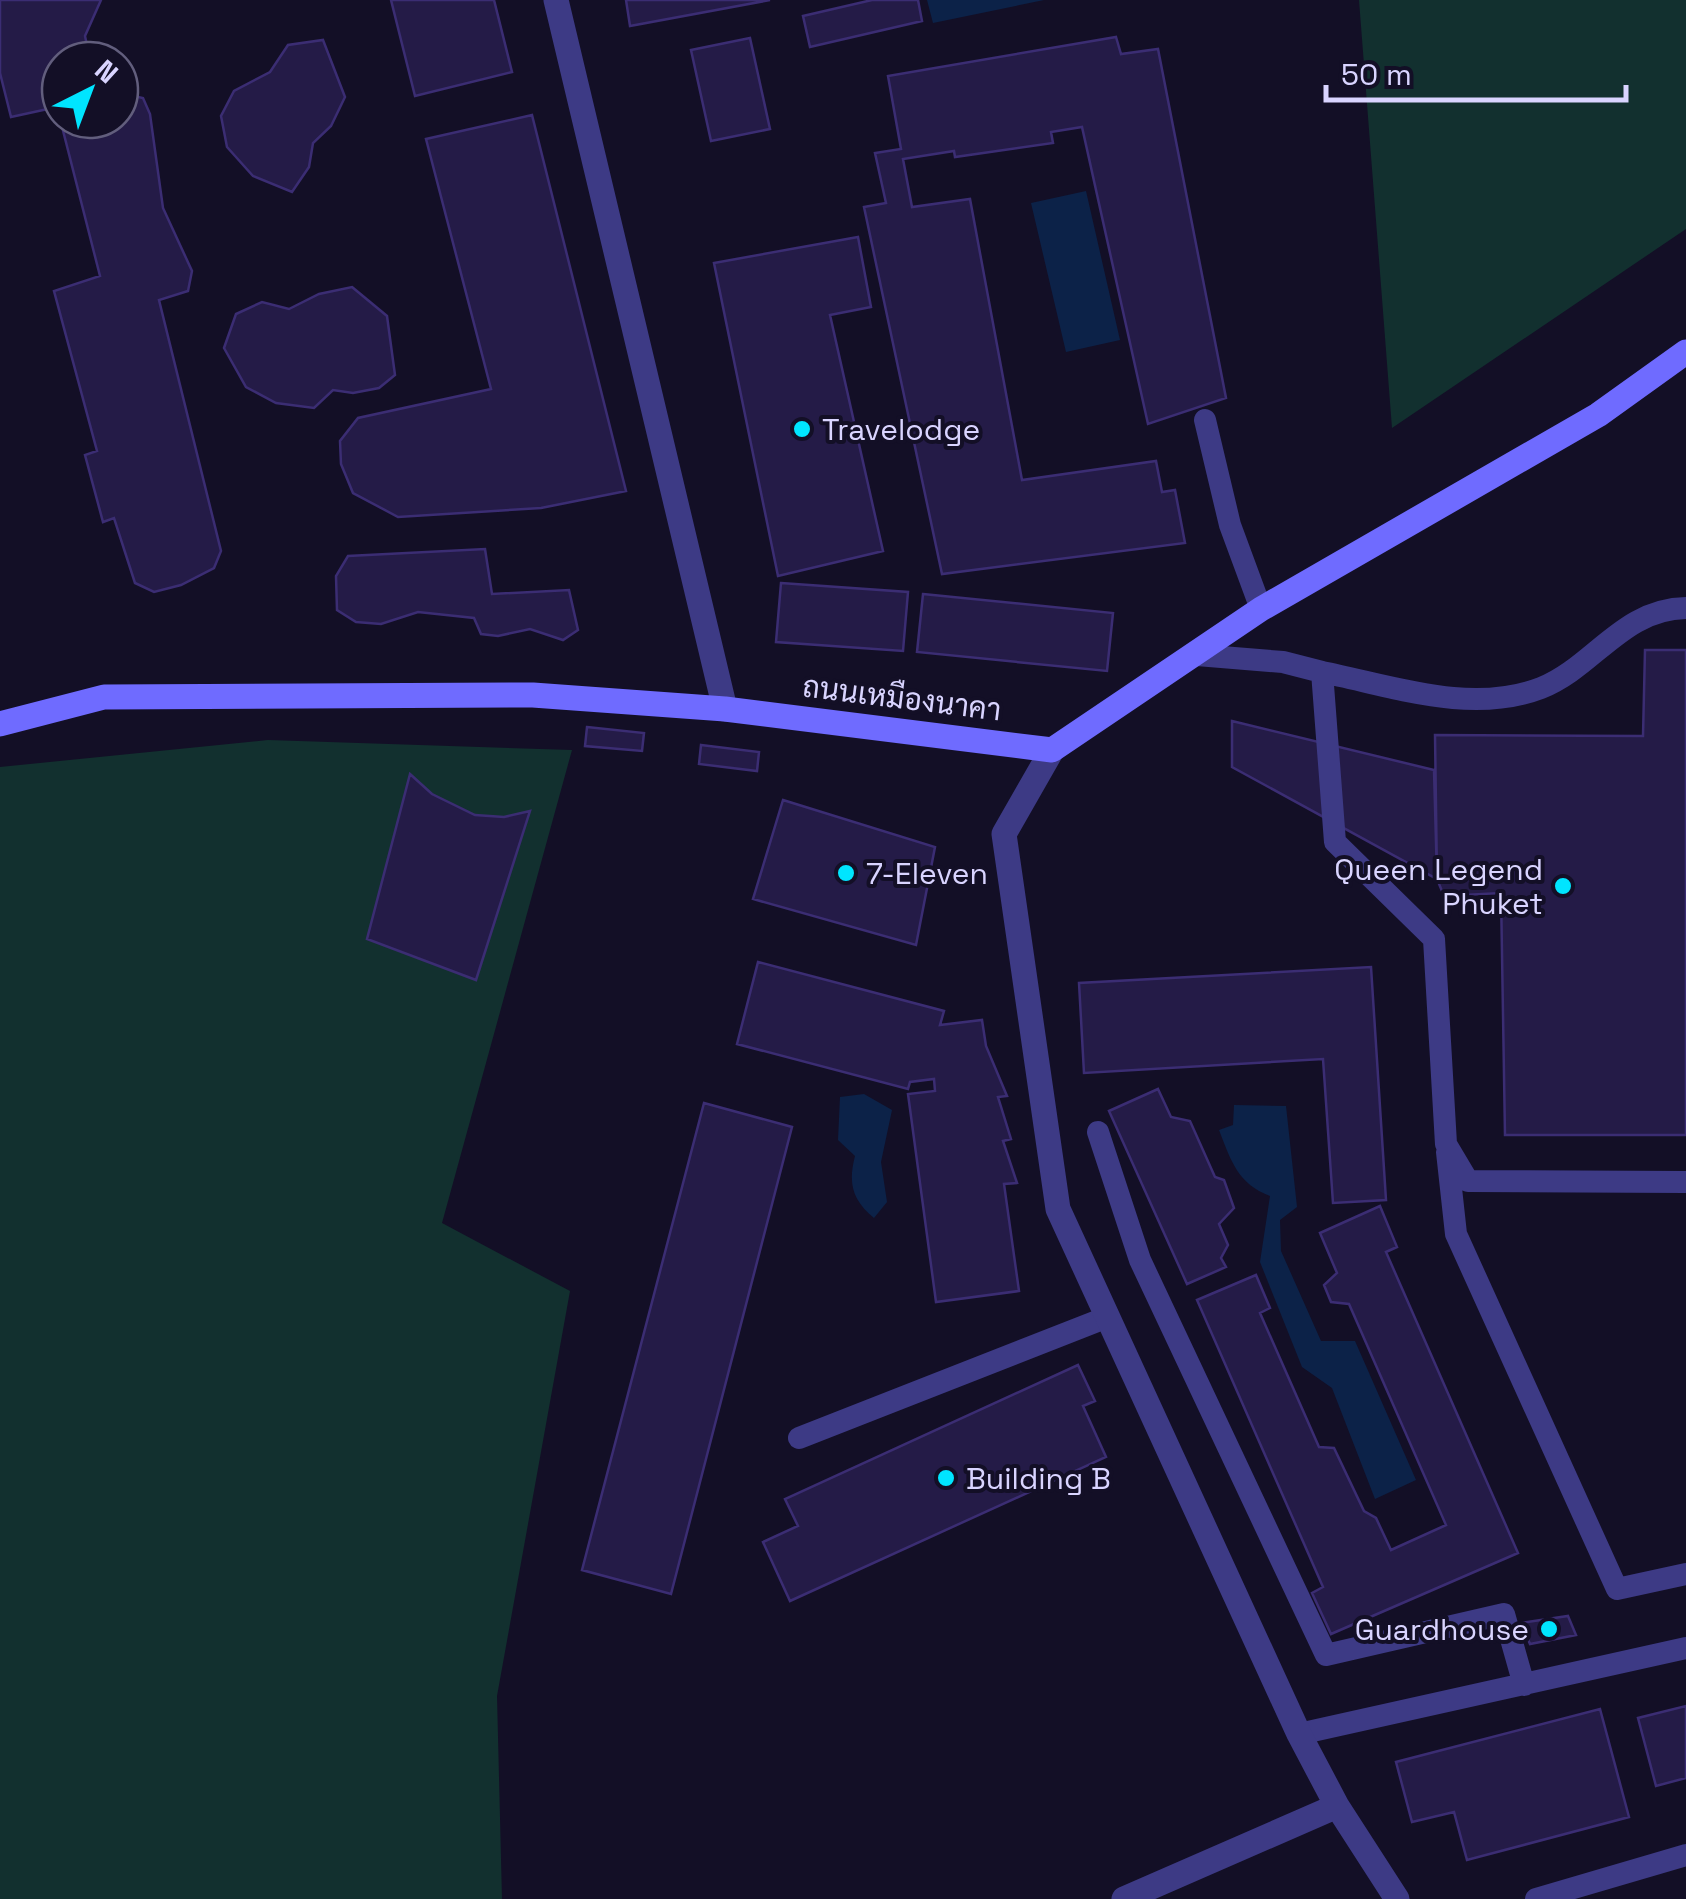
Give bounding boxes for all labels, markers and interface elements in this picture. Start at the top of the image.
north arrow [40,40,140,140]
scale bar [1326,40,1626,102]
text: N [88,52,126,91]
text: 50 m [1341,55,1412,94]
place label: Travelodge [822,410,980,449]
marker: Travelodge [791,418,813,440]
street label: ถนนเหมืองนาคา [800,666,1004,730]
place label: Queen Legend Phuket [1334,850,1543,923]
place label: 7-Eleven [866,854,988,893]
marker: 7-Eleven [835,862,857,884]
marker: Queen Legend Phuket [1552,875,1574,897]
place label: Building B [966,1459,1111,1498]
marker: Building B [935,1467,957,1489]
place label: Guardhouse [1355,1610,1529,1649]
marker: Guardhouse [1538,1618,1560,1640]

